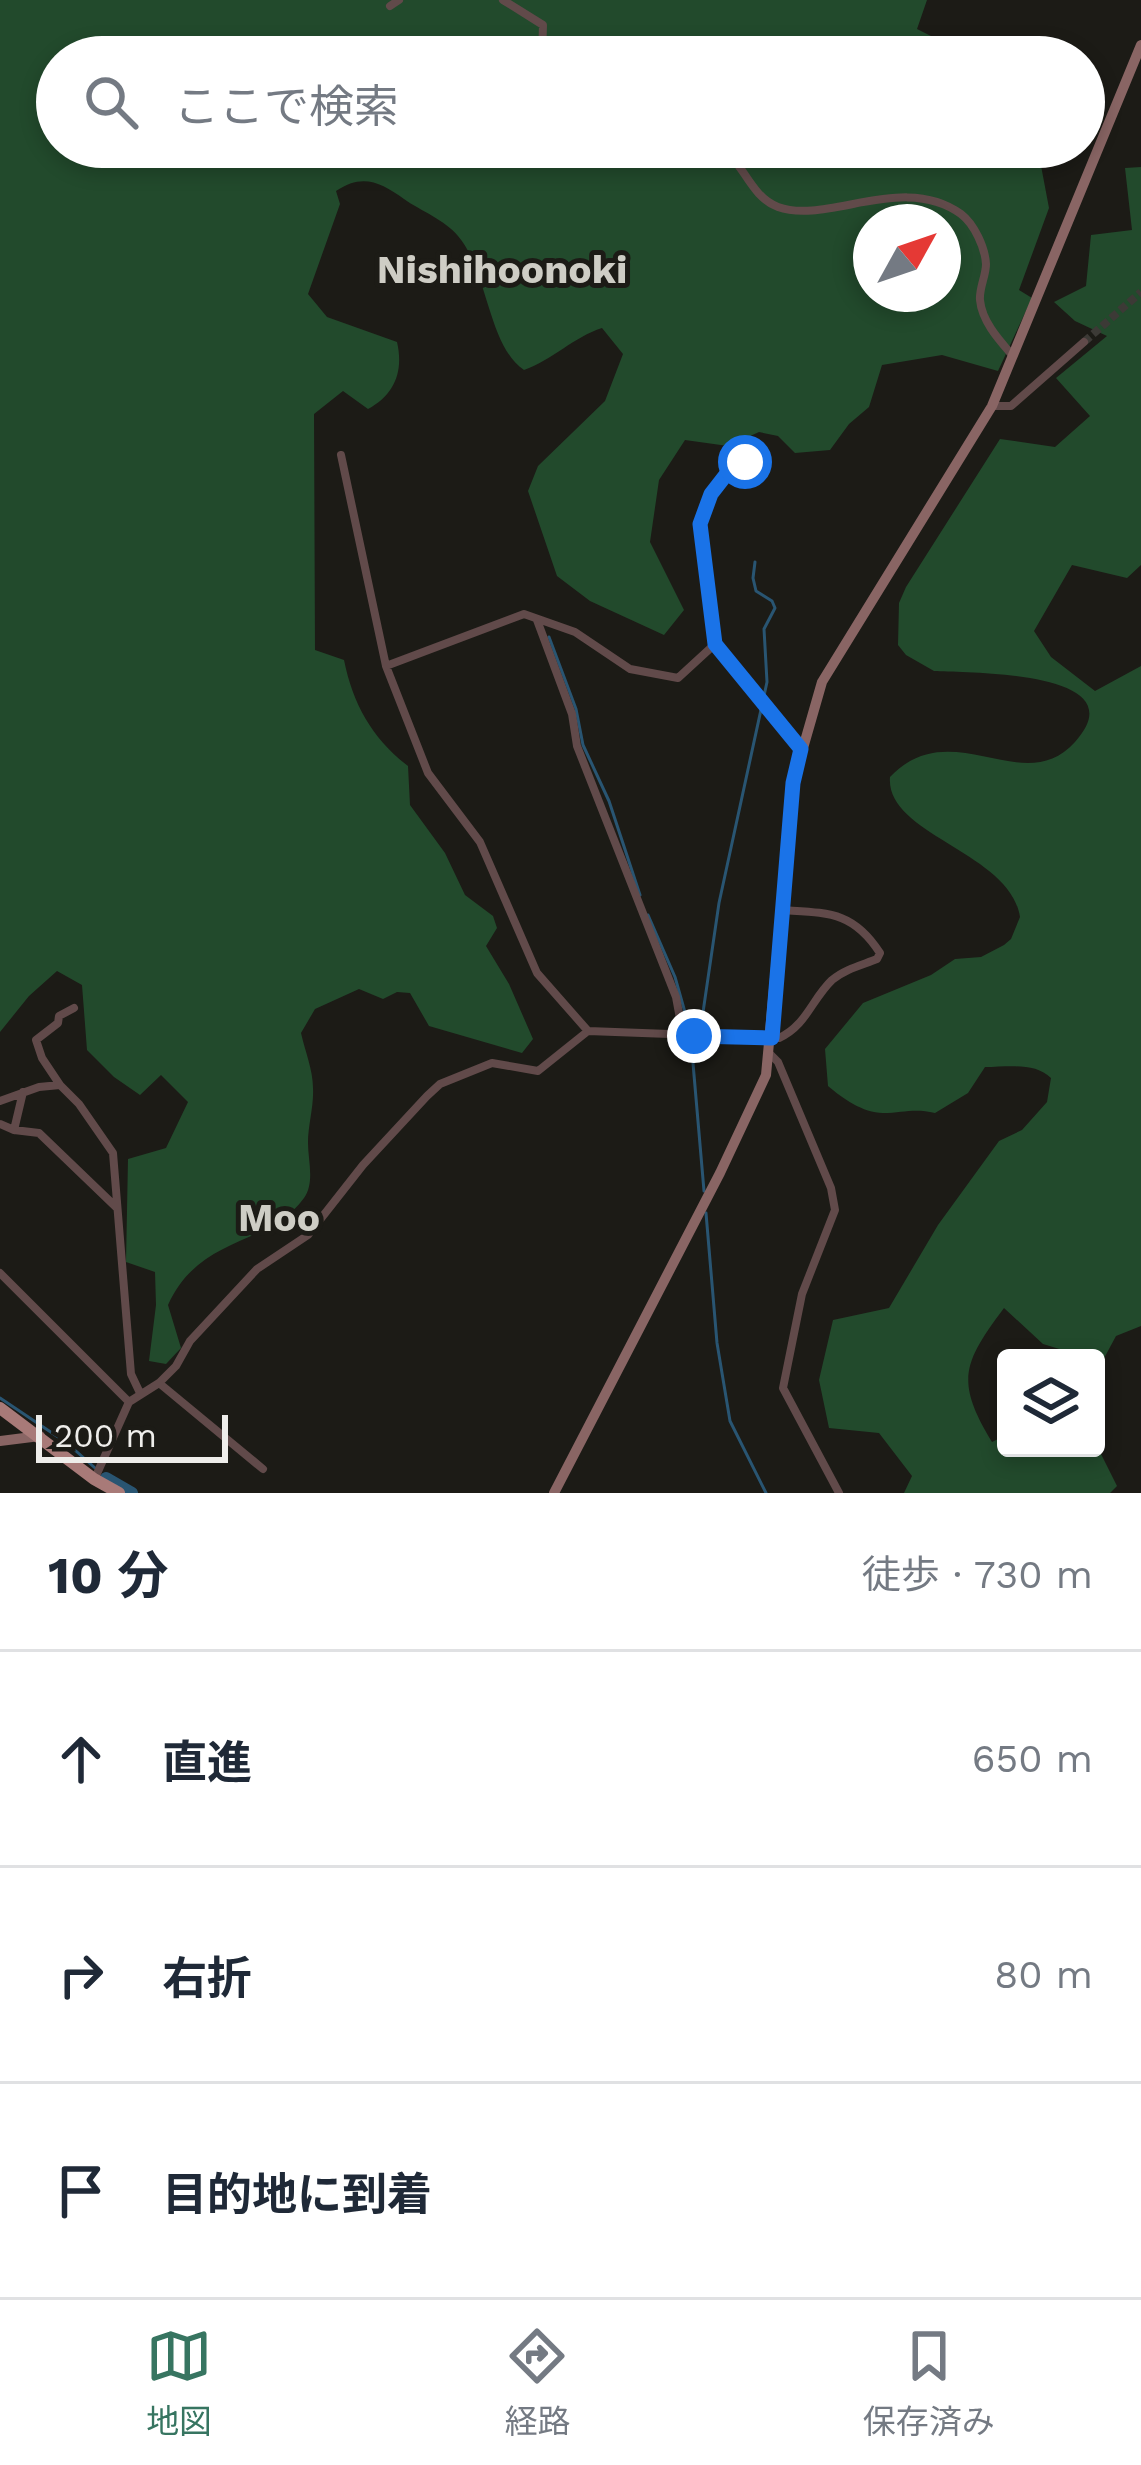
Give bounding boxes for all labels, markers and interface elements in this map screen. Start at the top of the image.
search box [36,36,1105,168]
icon: search [78,69,144,135]
text: ここで検索 [174,80,399,133]
north arrow [853,204,961,312]
district label: Nishihoonoki [377,247,627,292]
route start [718,435,772,489]
route end [667,1009,721,1063]
district label: Moo [238,1195,320,1240]
map controls [997,1349,1105,1457]
button: layers [997,1349,1105,1457]
scale bar [36,1409,228,1462]
text: 200 m [54,1416,157,1455]
text: 10 分 [48,1546,168,1605]
text: 徒歩 · 730 m [862,1552,1093,1597]
icon: ahead [48,1726,114,1792]
text: 直進 [162,1736,252,1789]
text: 650 m [972,1736,1093,1781]
icon: right [48,1942,114,2008]
text: 右折 [162,1952,252,2005]
text: 80 m [994,1952,1093,1997]
icon: arrive [48,2158,114,2224]
text: 目的地に到着 [162,2168,432,2221]
tab: 地図 [146,2323,212,2443]
tab: 経路 [504,2323,570,2443]
tab: 保存済み [863,2323,995,2443]

